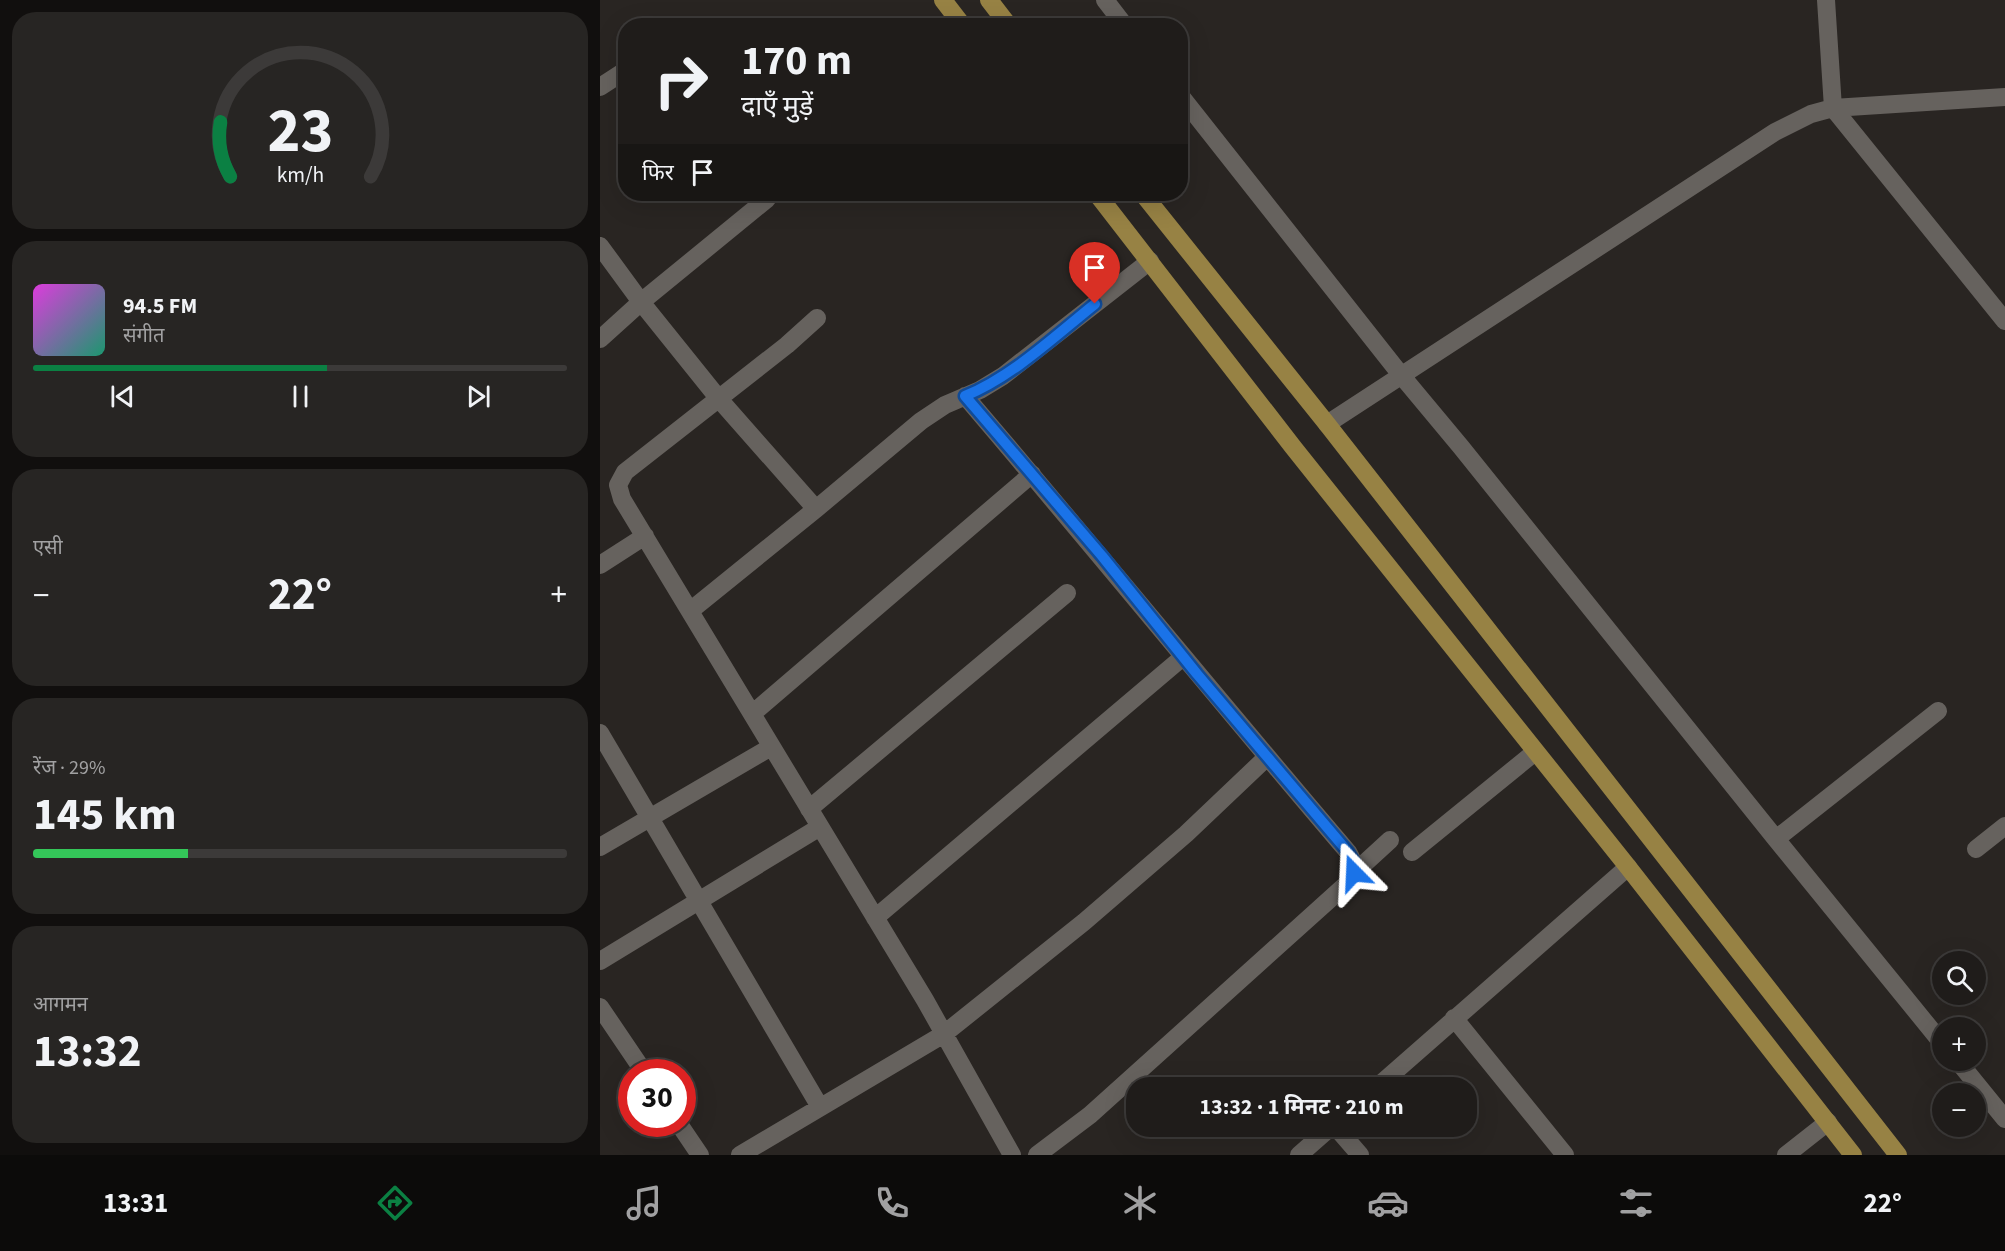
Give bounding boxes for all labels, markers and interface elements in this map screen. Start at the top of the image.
text: 170 m [741,31,852,91]
icon: right [642,42,720,120]
text: 23 [267,87,333,176]
text: दाएँ मुड़ें [741,87,813,126]
icon: arrive [686,156,719,189]
text: फिर [642,157,674,189]
text: km/h [276,161,324,192]
pin [1069,242,1120,304]
icon: arrive [1078,251,1111,284]
text: 94.5 FM [123,290,197,322]
text: संगीत [123,322,164,350]
icon: previous [106,380,139,413]
icon: pause [284,380,317,413]
icon: next [462,380,495,413]
text: एसी [33,534,63,562]
text: 22° [268,563,332,627]
text: − [33,572,49,619]
text: + [551,572,567,619]
text: रेंज · 29% [33,754,105,782]
text: 145 km [33,783,177,847]
position arrow [1322,841,1386,905]
map controls [1932,951,1986,1137]
button: search [1932,951,1986,1005]
text: आगमन [33,991,88,1019]
button: + [1932,1017,1986,1071]
text: 13:32 [33,1020,142,1084]
speed limit sign: 30 [618,1059,696,1137]
button: − [1932,1083,1986,1137]
text: 13:32 · 1 मिनट · 210 m [1199,1091,1404,1123]
icon: directions [374,1182,416,1224]
icon: music [623,1182,665,1224]
icon: phone [871,1182,913,1224]
icon: climate [1119,1182,1161,1224]
icon: car [1367,1182,1409,1224]
icon: filters [1615,1182,1657,1224]
text: 13:31 [103,1184,168,1223]
text: 22° [1864,1184,1902,1223]

